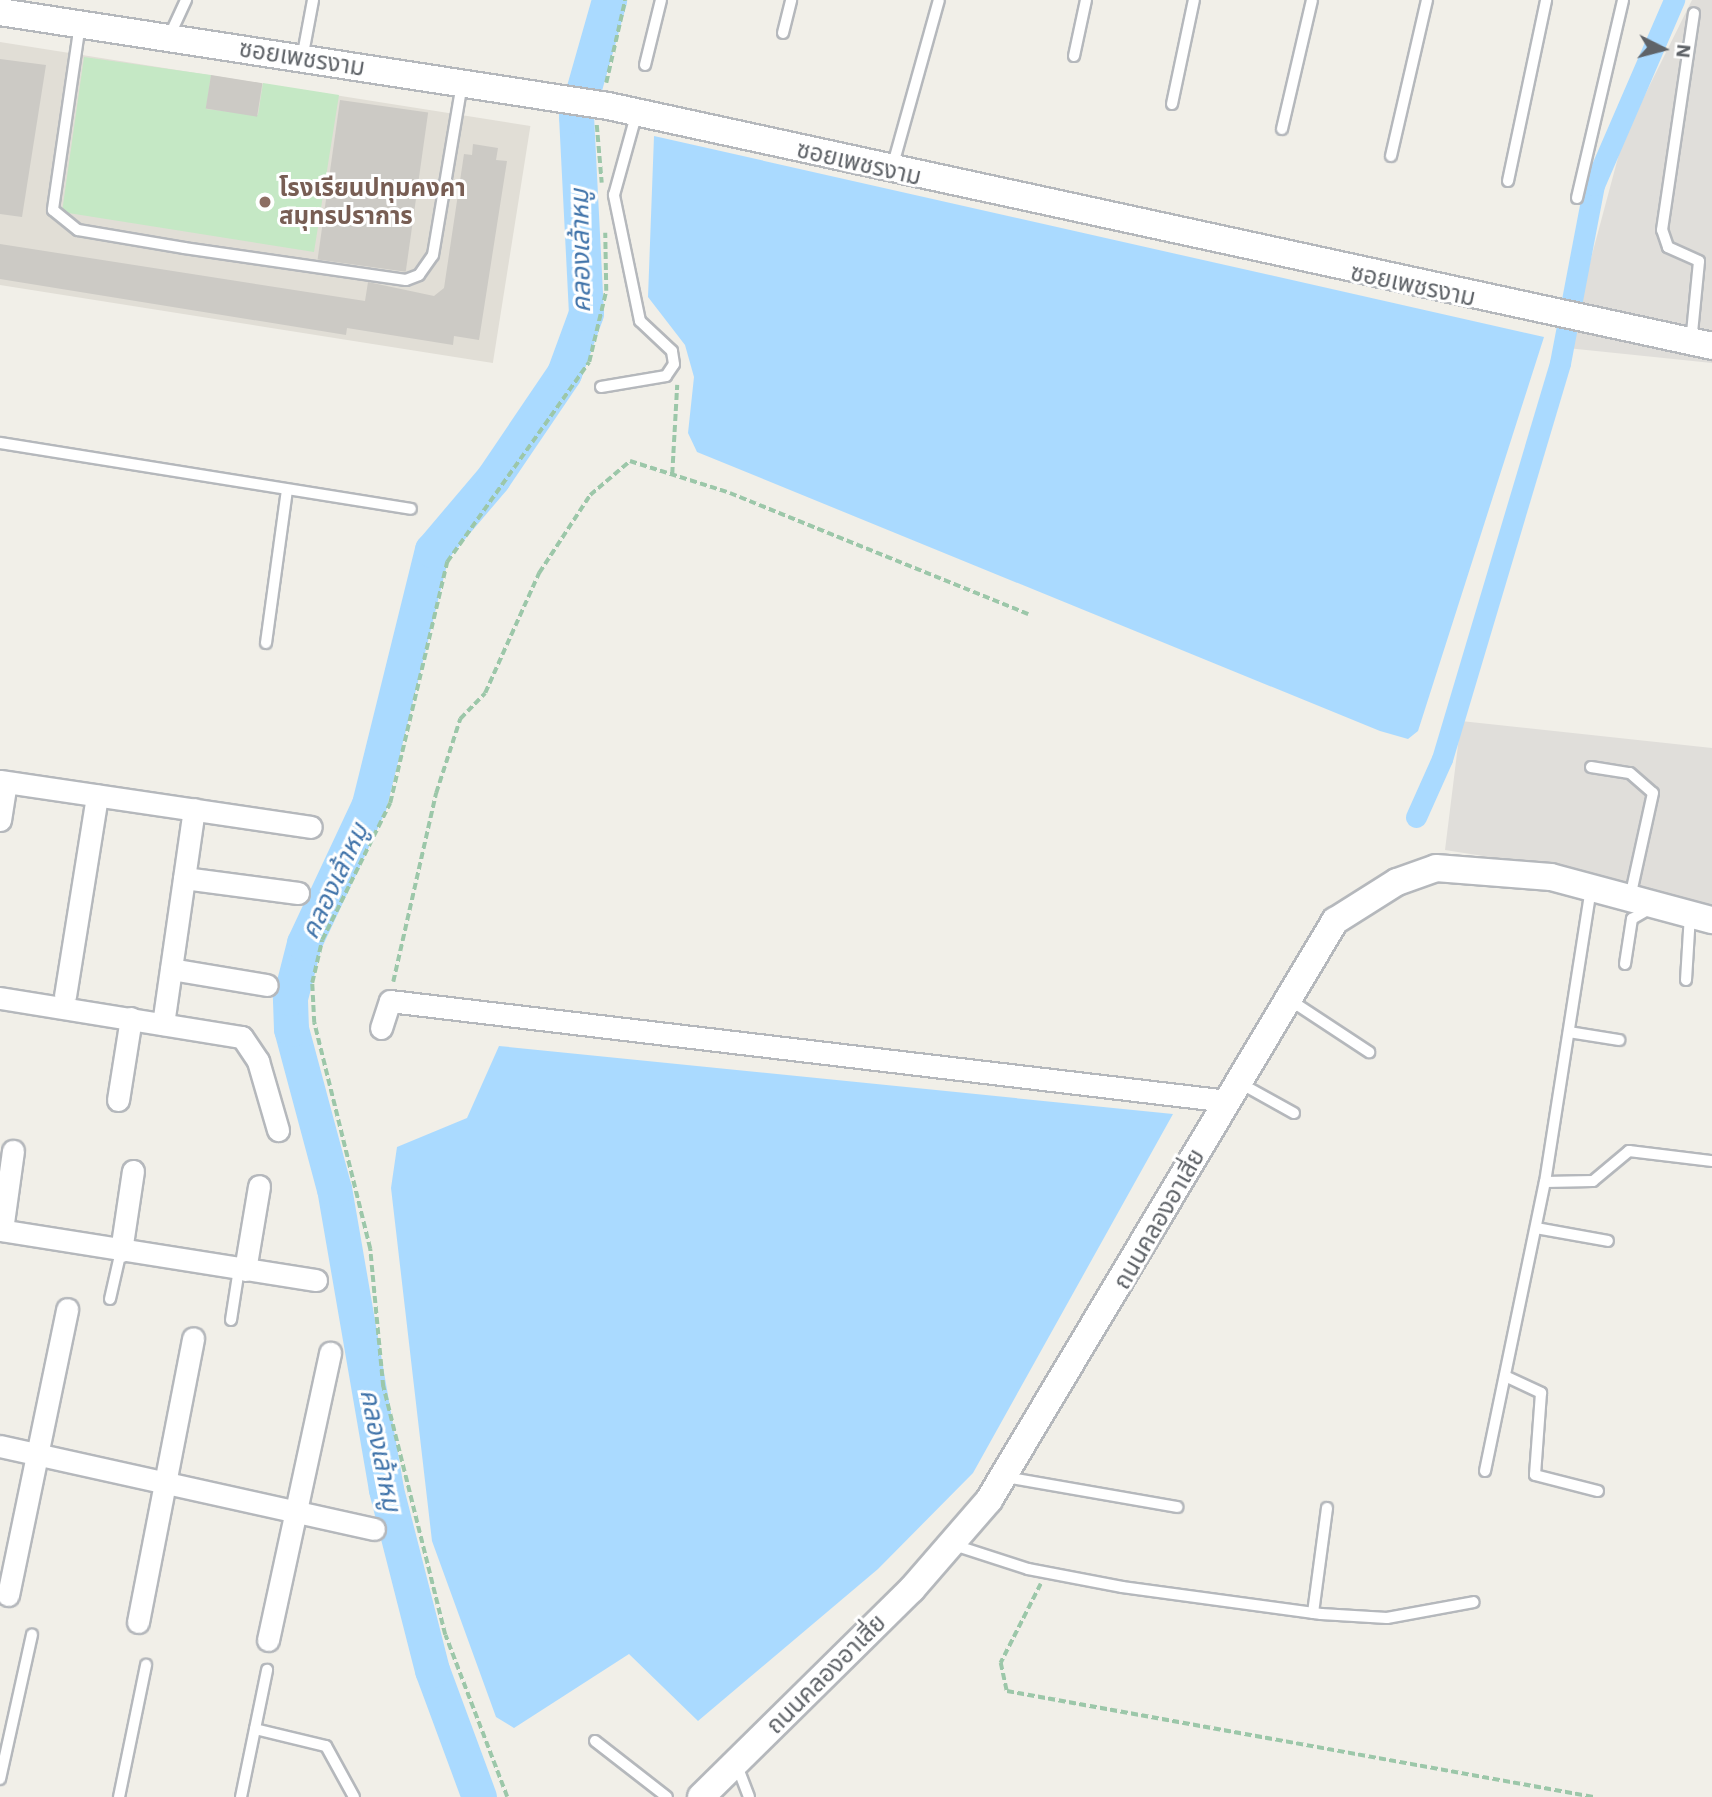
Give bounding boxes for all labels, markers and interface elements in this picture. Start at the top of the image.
north arrow [1628,14,1698,84]
street label: ซอยเพชรงาม [237,34,367,82]
text: N [1671,43,1697,59]
street label: ซอยเพชรงาม [794,135,924,191]
place label: โรงเรียนปทุมคงคา สมุทรปราการ [279,174,466,230]
water label: คลองเล้าหมู [563,189,597,313]
marker: โรงเรียนปทุมคงคา สมุทรปราการ [257,194,273,210]
street label: ซอยเพชรงาม [1348,258,1478,312]
water label: คลองเล้าหมู [294,818,374,944]
street label: ถนนคลองอาเสี่ย [1107,1144,1211,1294]
water label: คลองเล้าหมู [354,1386,408,1514]
street label: ถนนคลองอาเสี่ย [760,1608,892,1740]

